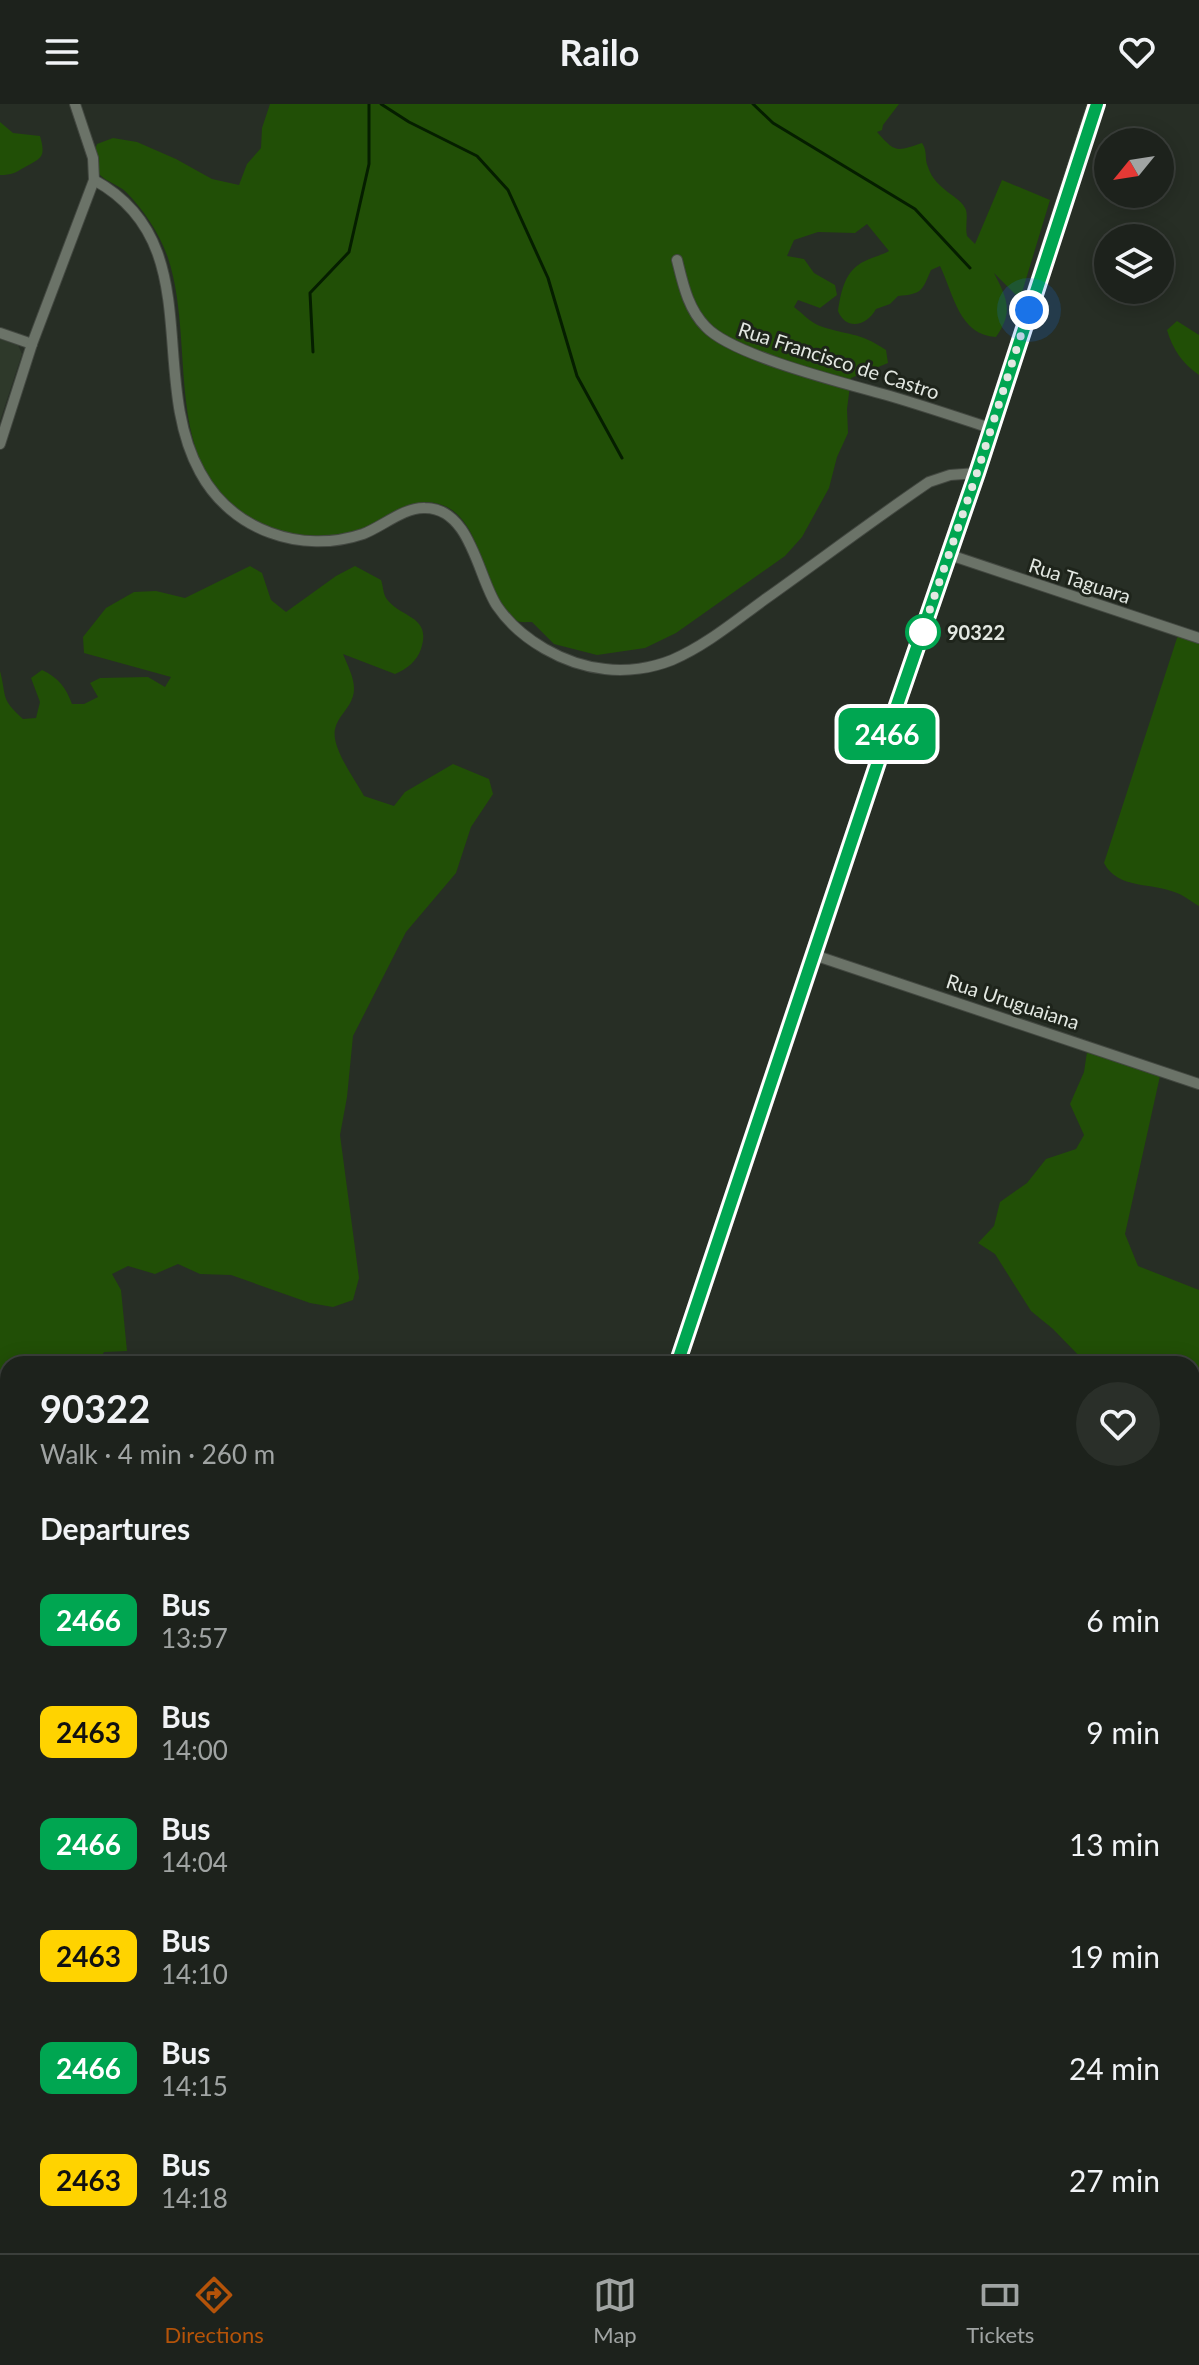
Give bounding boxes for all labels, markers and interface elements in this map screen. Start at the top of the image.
icon: menu [40,30,84,74]
text: Railo [560,30,639,74]
icon: heart [1115,30,1159,74]
north arrow [1094,128,1174,208]
map controls [1094,128,1174,304]
button: layers [1094,224,1174,304]
your location [1009,290,1049,330]
street label: Rua Francisco de Castro [735,316,943,404]
street label: Rua Taguara [1026,552,1134,608]
marker: 90322 [906,615,940,649]
place label: 90322 [947,620,1005,644]
line badge: 2466 [831,708,943,760]
text: 2466 [855,717,919,751]
street label: Rua Uruguaiana [943,968,1083,1034]
button: heart [1076,1382,1160,1466]
text: 90322 [40,1385,150,1431]
text: Walk · 4 min · 260 m [40,1438,275,1470]
text: Departures [40,1510,190,1546]
text: Bus [161,1586,211,1622]
text: 6 min [1086,1602,1160,1638]
text: 2466 [56,1603,121,1637]
text: 13:57 [161,1622,228,1654]
text: Bus [161,1698,211,1734]
text: 9 min [1086,1714,1160,1750]
text: 2463 [56,1715,121,1749]
text: 14:00 [161,1734,228,1766]
text: Bus [161,1810,211,1846]
text: 13 min [1069,1826,1160,1862]
text: 2466 [56,1827,121,1861]
text: 14:04 [161,1846,228,1878]
text: Bus [161,1922,211,1958]
text: 19 min [1069,1938,1160,1974]
text: 2463 [56,1939,121,1973]
text: 14:10 [161,1958,228,1990]
text: Bus [161,2034,211,2070]
text: 24 min [1069,2050,1160,2086]
text: 2466 [56,2051,121,2085]
text: 14:15 [161,2070,228,2102]
text: Bus [161,2146,211,2182]
text: 27 min [1069,2162,1160,2198]
text: 2463 [56,2163,121,2197]
text: 14:18 [161,2182,228,2214]
tab: Directions [165,2273,264,2348]
tab: Map [593,2273,637,2348]
tab: Tickets [966,2273,1034,2348]

